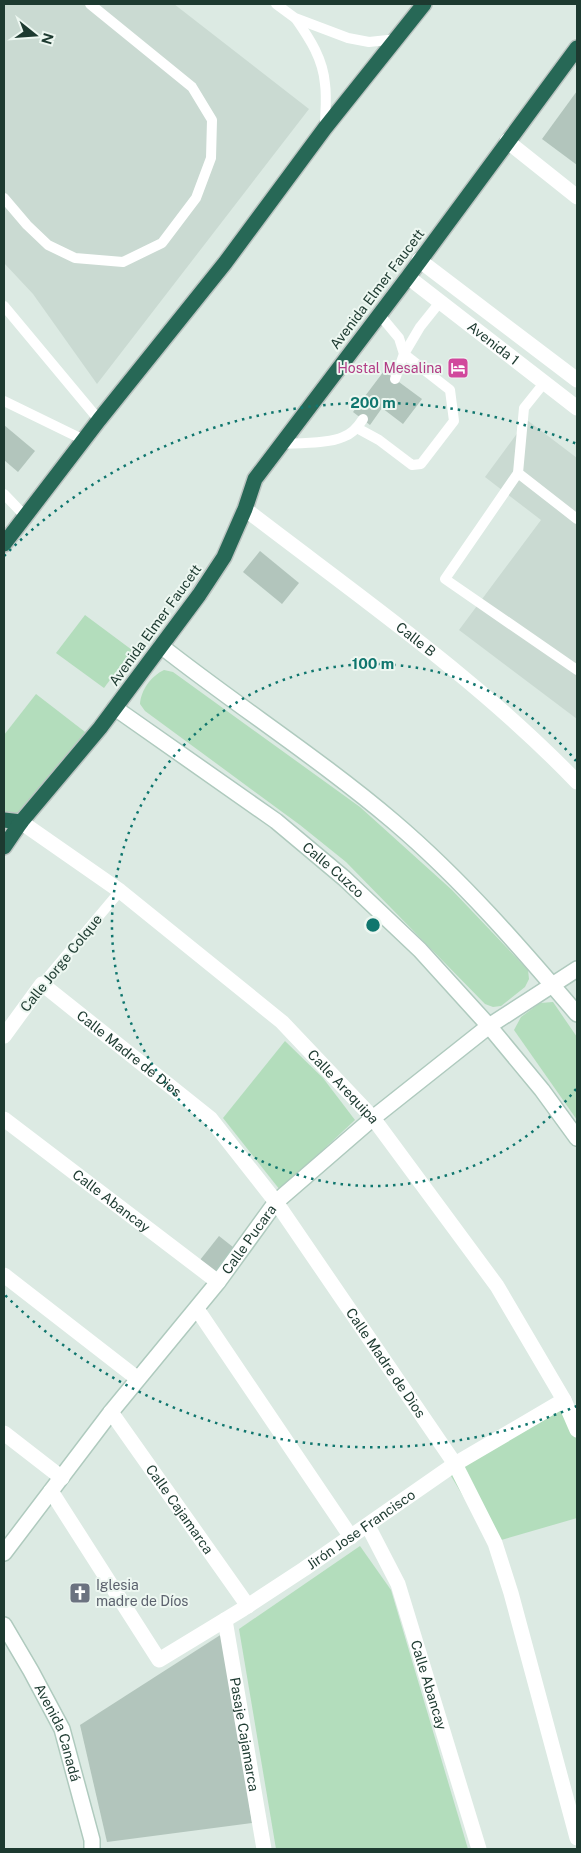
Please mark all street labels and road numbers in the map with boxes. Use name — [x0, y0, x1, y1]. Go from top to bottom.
street label: Avenida Elmer Faucett — [327, 226, 427, 352]
street label: Avenida 1 — [464, 318, 522, 368]
street label: Avenida Elmer Faucett — [106, 561, 204, 689]
street label: Calle B — [393, 619, 439, 660]
street label: Calle Cuzco — [299, 839, 368, 901]
street label: Calle Jorge Colque — [17, 911, 105, 1015]
street label: Calle Madre de Dios — [74, 1007, 185, 1100]
street label: Calle Arequipa — [304, 1046, 382, 1126]
street label: Calle Abancay — [70, 1166, 154, 1236]
street label: Calle Pucara — [218, 1202, 279, 1277]
street label: Calle Madre de Dios — [343, 1305, 429, 1421]
street label: Calle Cajamarca — [143, 1461, 217, 1557]
street label: Jirón Jose Francisco — [304, 1486, 418, 1573]
street label: Calle Abancay — [408, 1638, 450, 1732]
street label: Pasaje Cajamarca — [227, 1676, 262, 1793]
street label: Avenida Canadá — [31, 1681, 84, 1783]

